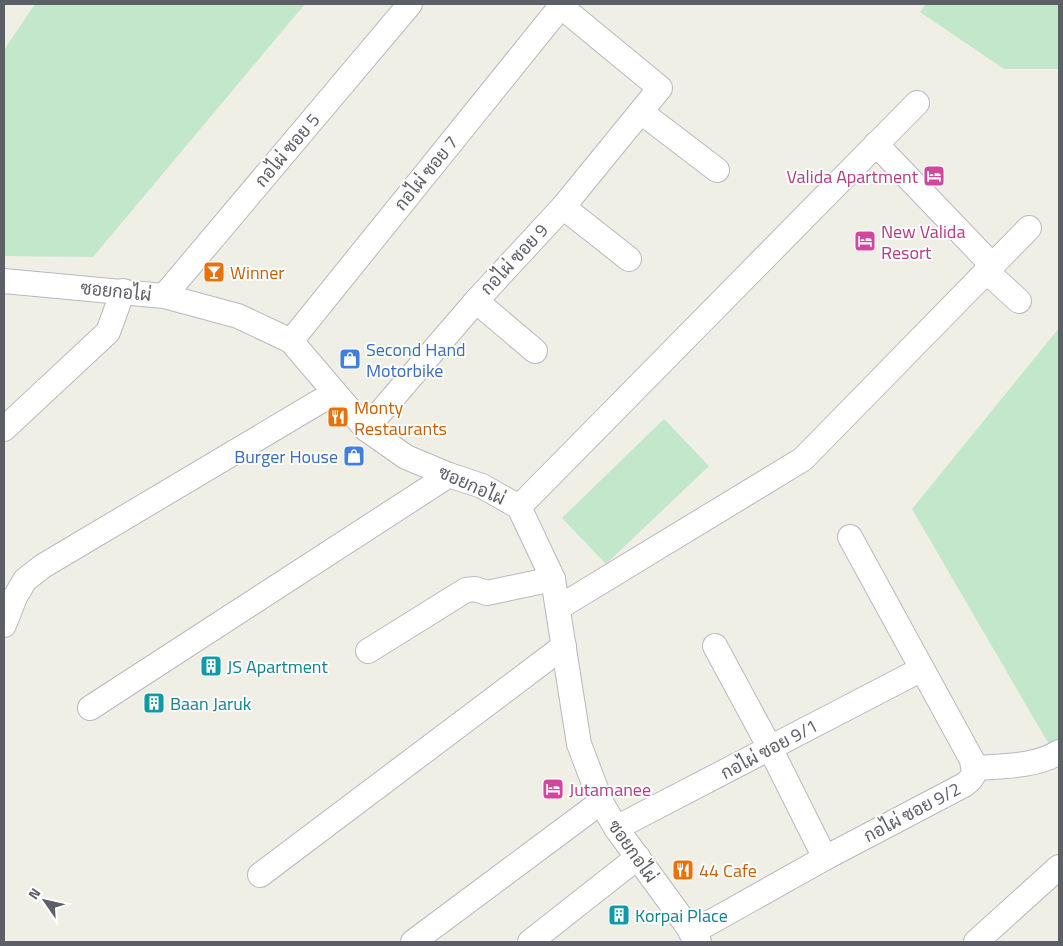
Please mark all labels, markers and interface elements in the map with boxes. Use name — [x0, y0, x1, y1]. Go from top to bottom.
street label: กอไผ่ ซอย 5 — [248, 107, 326, 193]
street label: กอไผ่ ซอย 7 — [387, 130, 465, 216]
place label: Valida Apartment — [787, 163, 919, 190]
hotel icon: Valida Apartment — [922, 164, 946, 188]
street label: กอไผ่ ซอย 9 — [474, 217, 554, 301]
place label: New Valida Resort — [881, 218, 965, 266]
hotel icon: New Valida Resort — [853, 229, 877, 253]
place label: Winner — [230, 259, 285, 286]
bar icon: Winner — [202, 260, 226, 284]
street label: ซอยกอไผ่ — [79, 274, 153, 308]
place label: Second Hand Motorbike — [366, 336, 466, 384]
shop icon: Second Hand Motorbike — [338, 347, 362, 371]
place label: Monty Restaurants — [354, 394, 447, 442]
restaurant icon: Monty Restaurants — [326, 405, 350, 429]
place label: Burger House — [234, 443, 338, 470]
shop icon: Burger House — [342, 444, 366, 468]
street label: ซอยกอไผ่ — [434, 458, 510, 512]
place label: JS Apartment — [227, 653, 328, 680]
building icon: JS Apartment — [199, 654, 223, 678]
place label: Baan Jaruk — [170, 690, 252, 717]
building icon: Baan Jaruk — [142, 691, 166, 715]
street label: กอไผ่ ซอย 9/1 — [716, 712, 822, 786]
street label: กอไผ่ ซอย 9/2 — [859, 775, 965, 849]
place label: Jutamanee — [569, 776, 651, 803]
hotel icon: Jutamanee — [541, 777, 565, 801]
street label: ซอยกอไผ่ — [602, 814, 664, 888]
place label: 44 Cafe — [699, 857, 757, 884]
restaurant icon: 44 Cafe — [671, 858, 695, 882]
north arrow — [20, 876, 70, 926]
text: N — [22, 884, 45, 903]
place label: Korpai Place — [635, 902, 728, 929]
building icon: Korpai Place — [607, 903, 631, 927]

